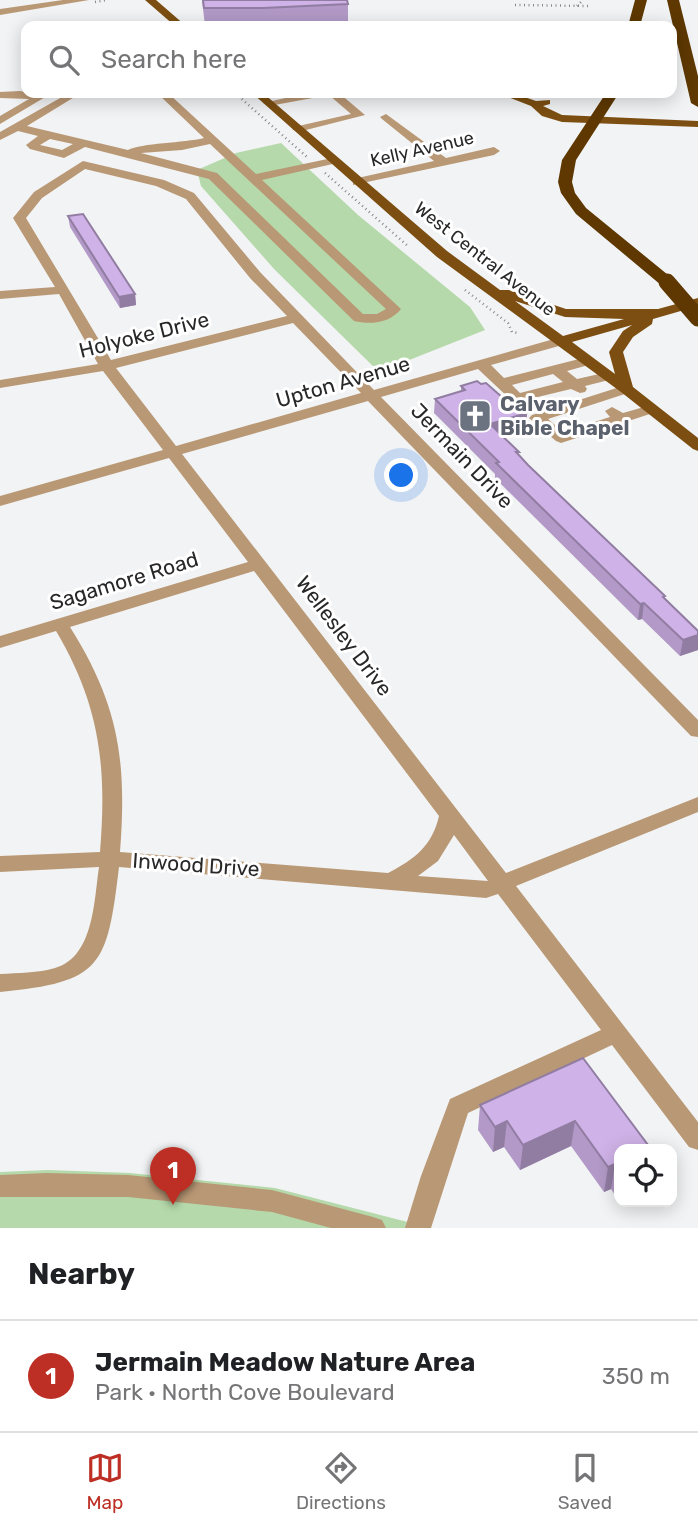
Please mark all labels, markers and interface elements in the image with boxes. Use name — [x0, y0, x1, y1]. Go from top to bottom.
search box — [21, 21, 677, 98]
icon: search — [45, 41, 83, 79]
text: Search here — [101, 44, 247, 75]
street label: Kelly Avenue — [368, 126, 476, 172]
street label: West Central Avenue — [410, 197, 560, 321]
street label: Holyoke Drive — [76, 306, 212, 363]
street label: Upton Avenue — [273, 350, 413, 413]
place label: Calvary Bible Chapel — [500, 391, 630, 440]
church icon: Calvary Bible Chapel — [456, 397, 494, 435]
street label: Jermain Drive — [406, 398, 519, 514]
your location — [384, 458, 418, 492]
street label: Sagamore Road — [47, 546, 201, 615]
street label: Wellesley Drive — [291, 571, 398, 701]
street label: Inwood Drive — [132, 848, 260, 881]
map controls — [614, 1144, 677, 1207]
button: locate — [614, 1144, 677, 1207]
pin: 1 — [150, 1147, 196, 1205]
text: Nearby — [28, 1256, 135, 1292]
text: Jermain Meadow Nature Area — [95, 1347, 475, 1378]
text: 1 — [45, 1362, 57, 1390]
text: 350 m — [602, 1362, 670, 1390]
text: Park · North Cove Boulevard — [95, 1378, 395, 1406]
tab: Map — [86, 1449, 124, 1514]
tab: Directions — [296, 1449, 386, 1514]
tab: Saved — [558, 1449, 612, 1514]

